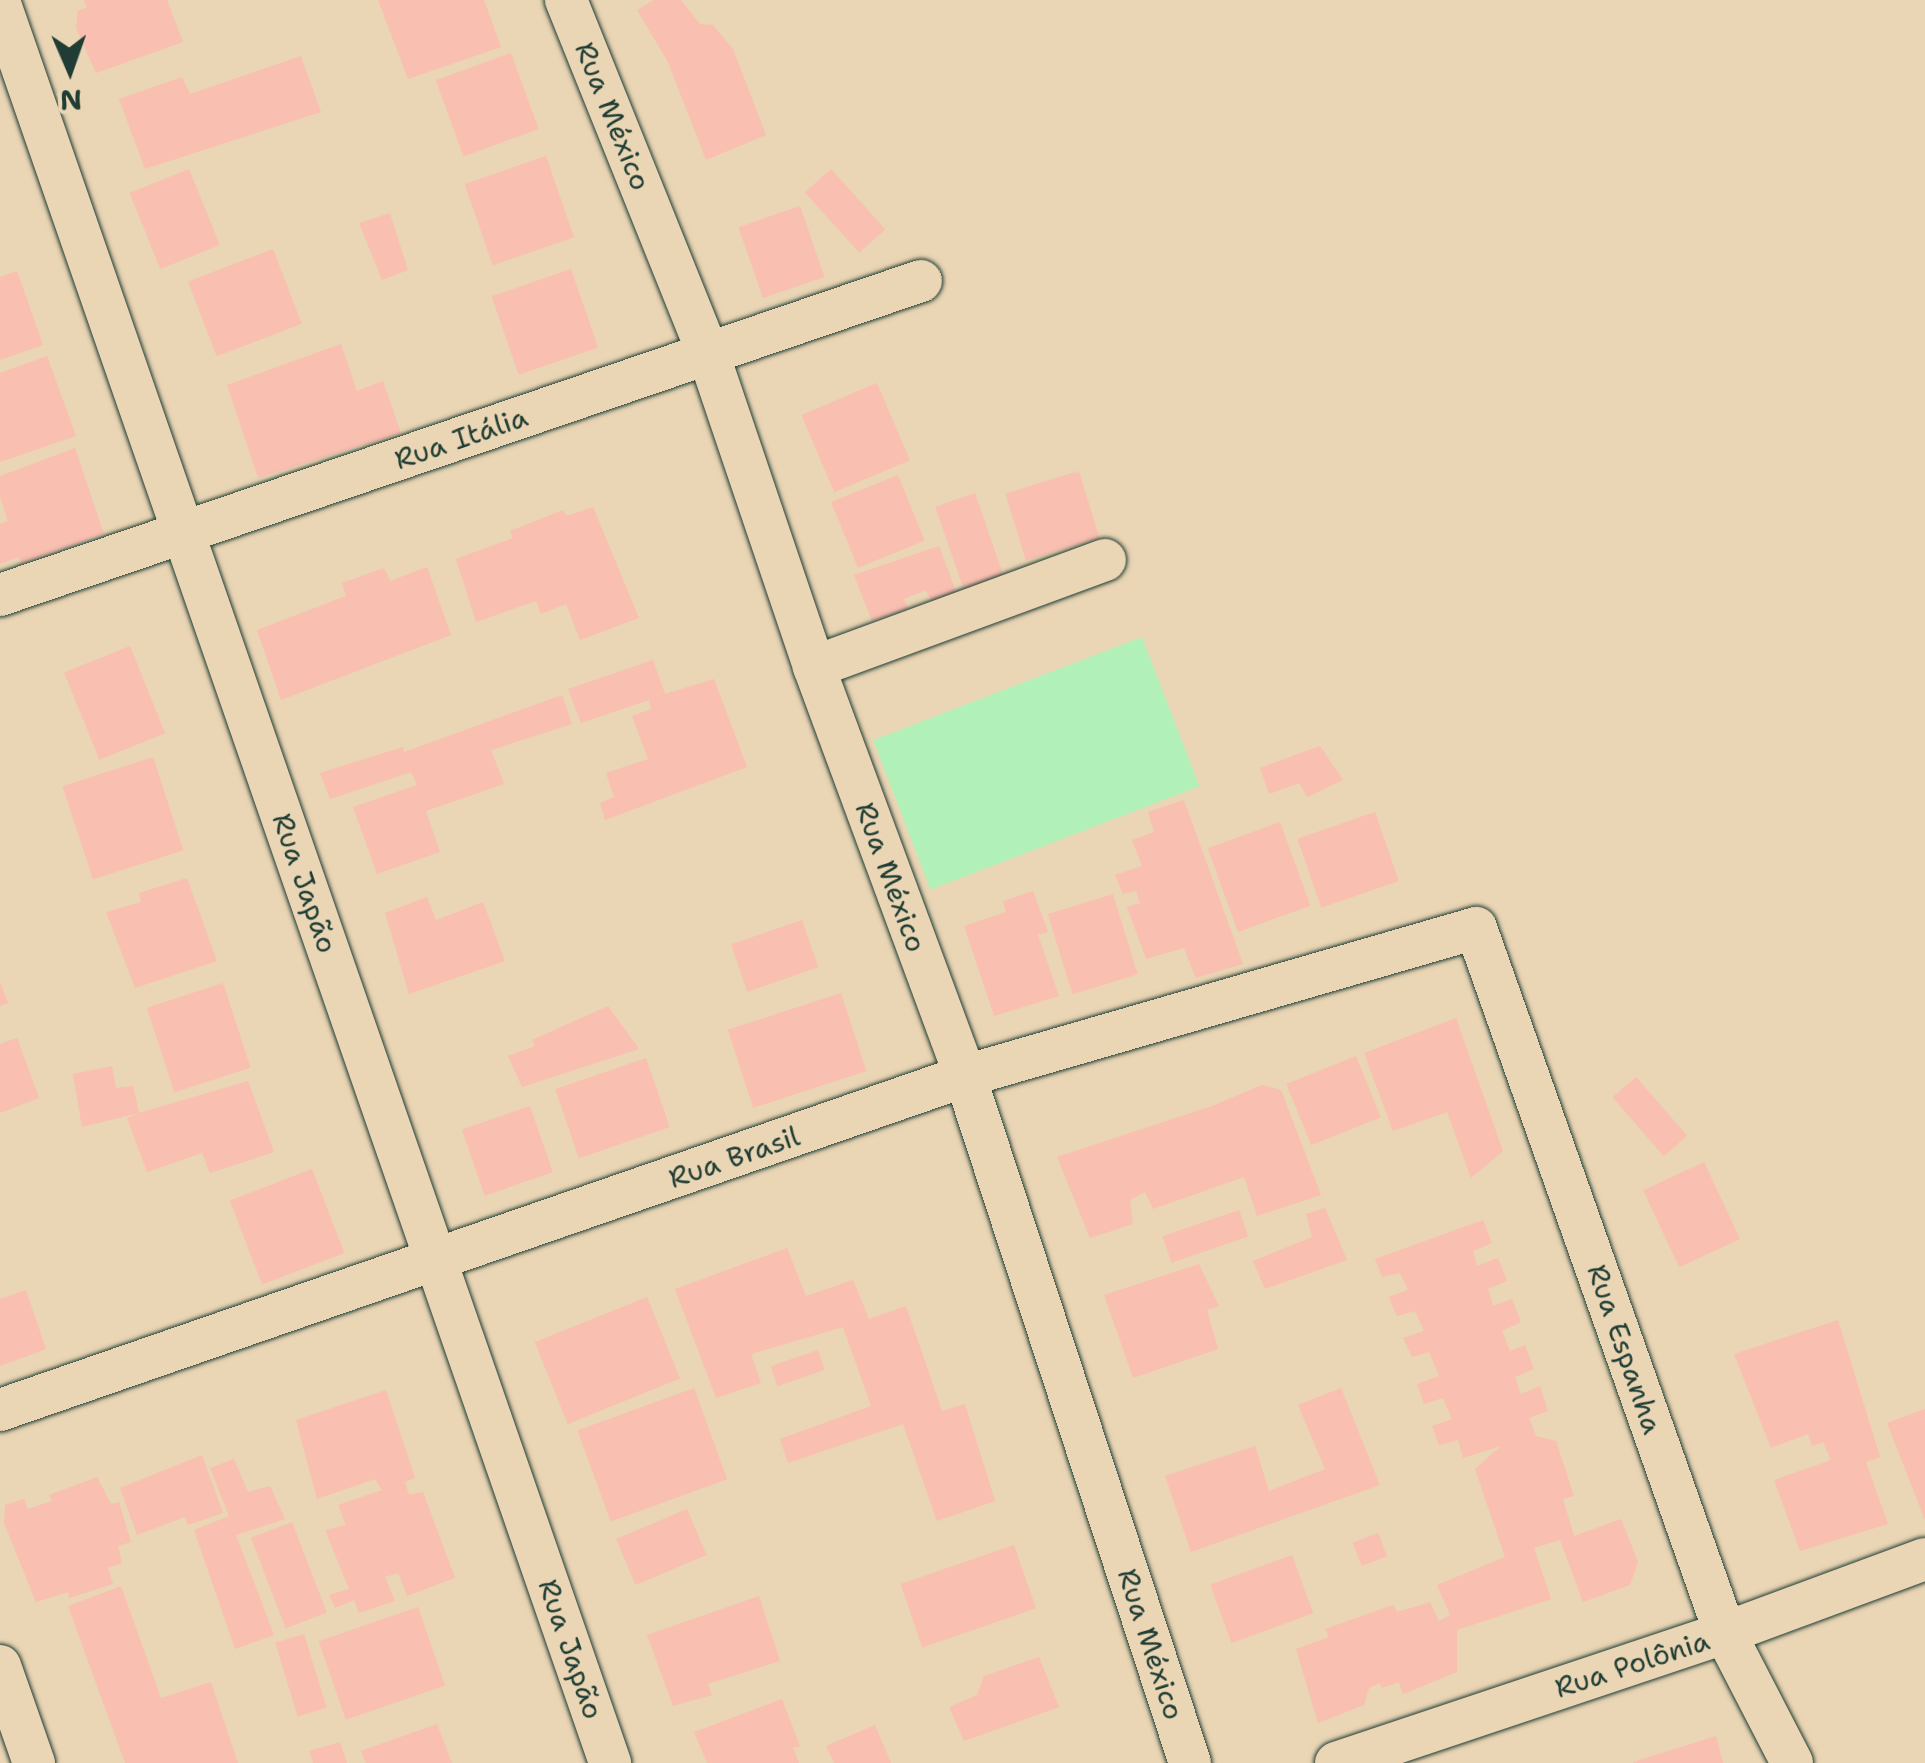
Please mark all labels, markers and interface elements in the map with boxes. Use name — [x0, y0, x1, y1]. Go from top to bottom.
north arrow — [20, 20, 120, 120]
street label: Rua México — [568, 37, 658, 195]
text: N — [59, 81, 83, 119]
street label: Rua Itália — [390, 400, 532, 476]
street label: Rua México — [848, 798, 934, 956]
street label: Rua Japão — [265, 809, 345, 957]
street label: Rua Brasil — [664, 1119, 804, 1195]
street label: Rua Espanha — [1580, 1260, 1670, 1438]
street label: Rua México — [1111, 1564, 1191, 1724]
street label: Rua Japão — [531, 1575, 611, 1723]
street label: Rua Polônia — [1551, 1623, 1713, 1705]

